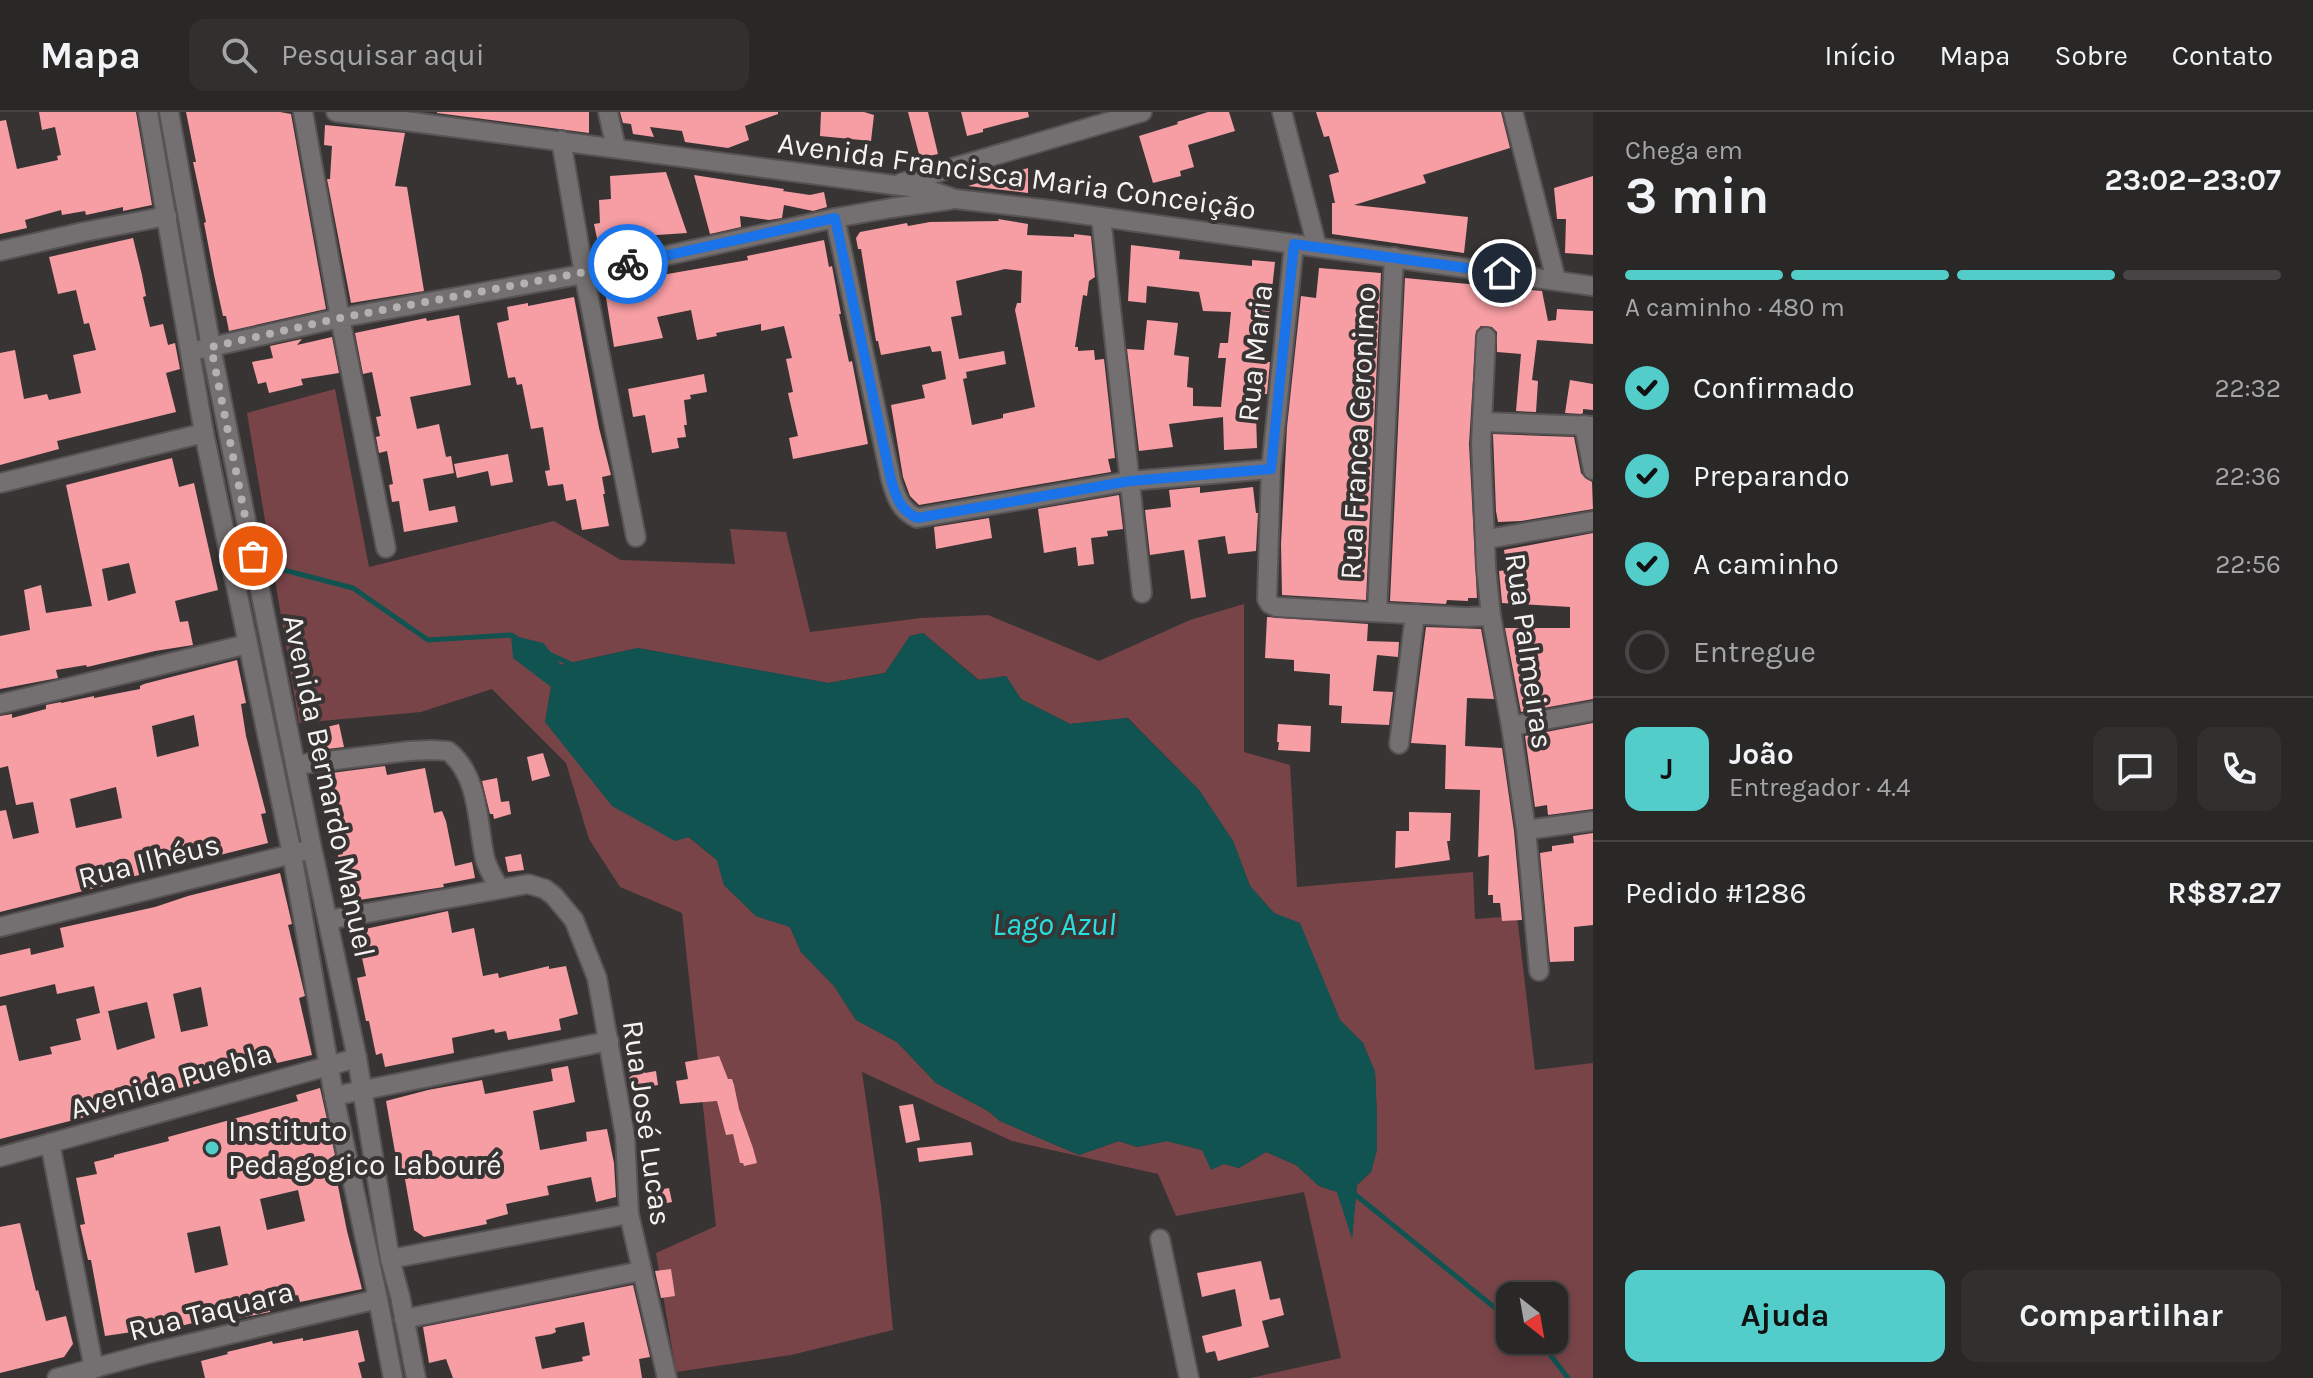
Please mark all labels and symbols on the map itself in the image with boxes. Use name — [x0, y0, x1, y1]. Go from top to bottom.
street label: Avenida Francisca Maria Conceição — [776, 125, 1258, 227]
courier — [588, 224, 668, 304]
pin — [1468, 239, 1536, 307]
street label: Rua Maria — [1230, 282, 1280, 424]
street label: Rua Franca Geronimo — [1332, 285, 1384, 581]
pin — [219, 522, 287, 590]
street label: Rua Palmeiras — [1497, 551, 1561, 751]
street label: Avenida Bernardo Manuel — [275, 611, 383, 961]
street label: Rua Ilhéus — [75, 826, 223, 896]
water label: Lago Azul — [992, 906, 1116, 943]
street label: Rua José Lucas — [615, 1018, 679, 1228]
street label: Avenida Puebla — [66, 1035, 276, 1127]
place label: Instituto Pedagogico Labouré — [228, 1113, 502, 1183]
marker: Instituto Pedagogico Labouré — [203, 1139, 221, 1157]
street label: Rua Taquara — [125, 1273, 297, 1349]
north arrow — [1496, 1282, 1568, 1354]

